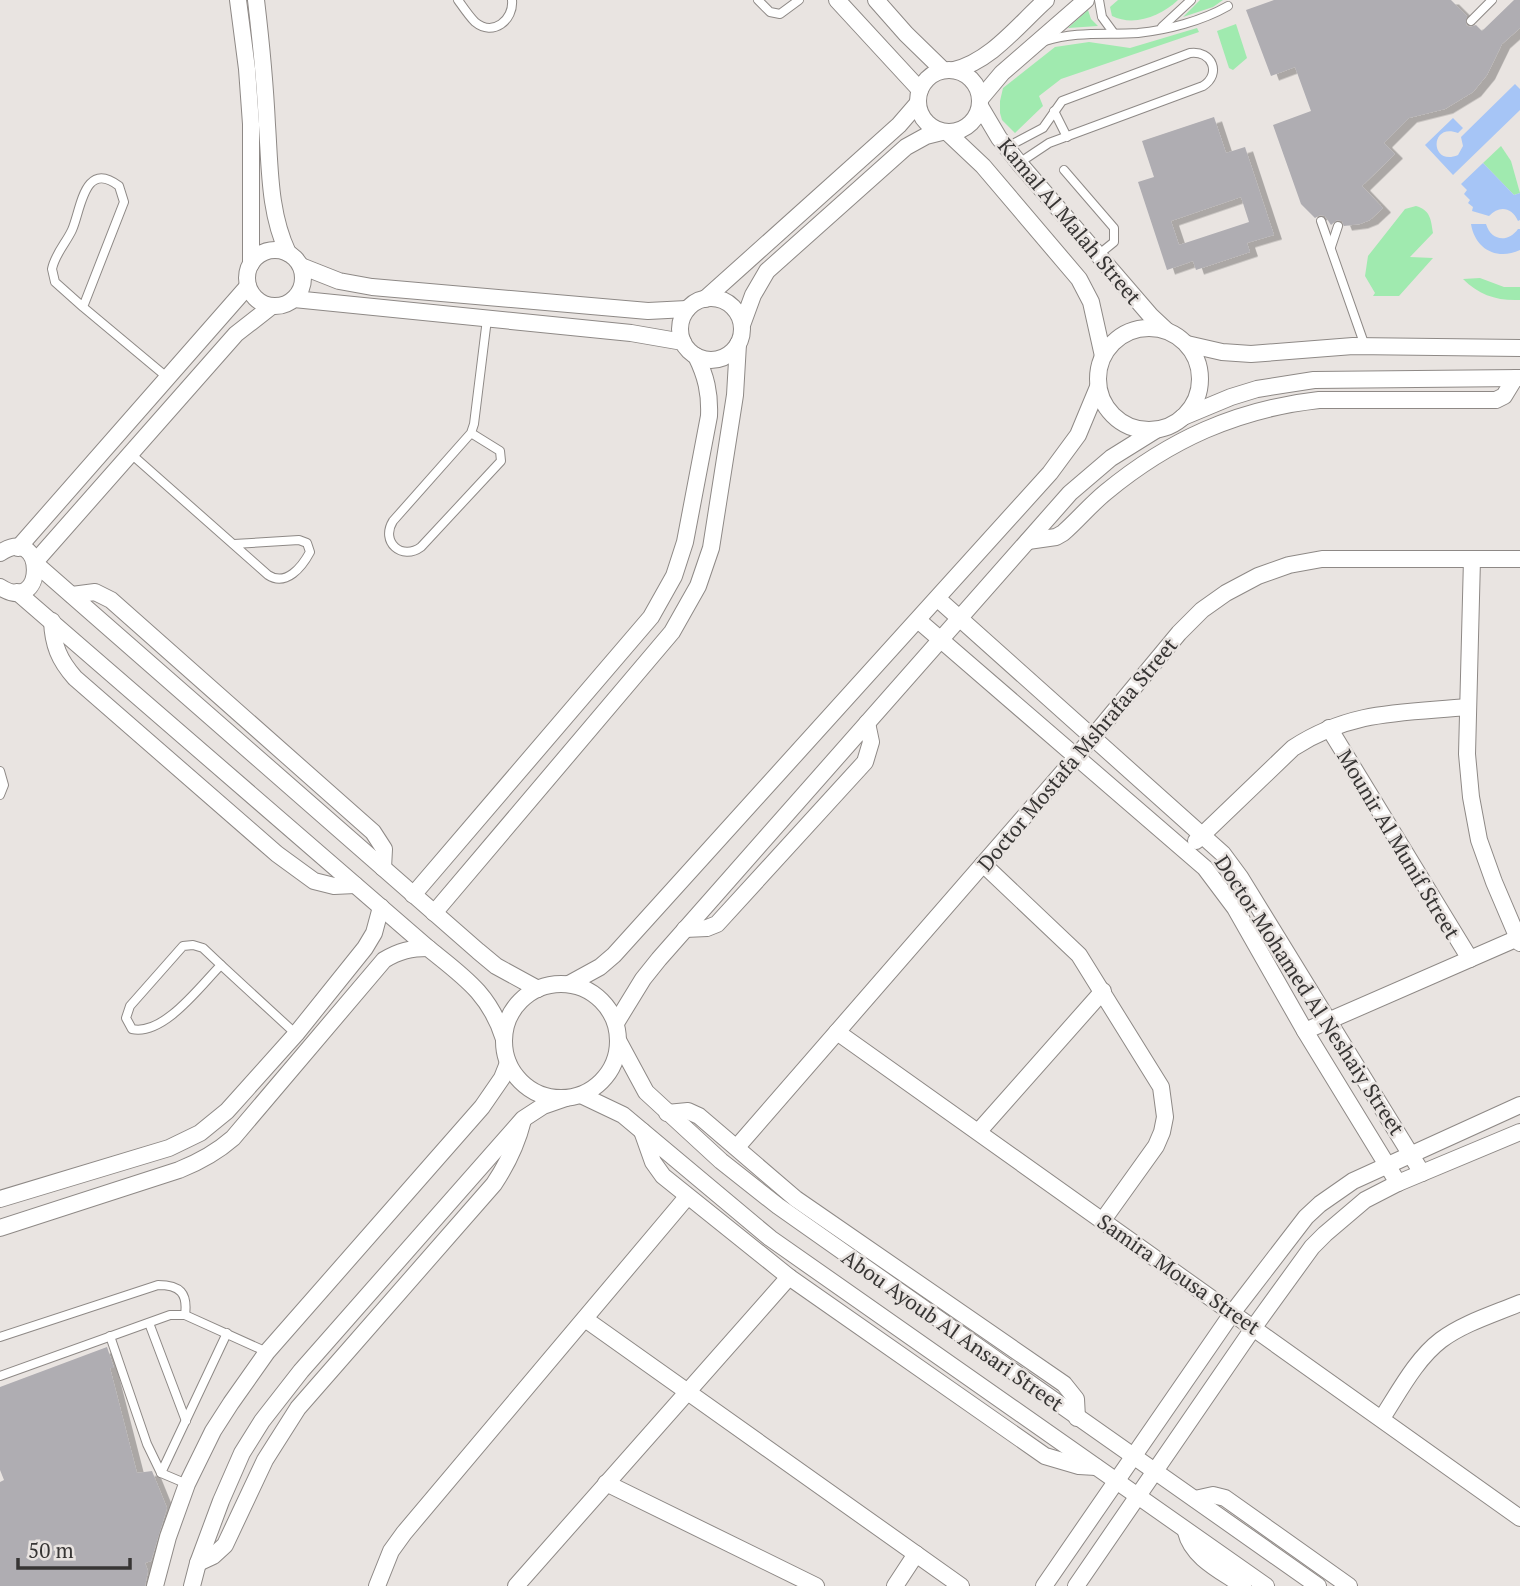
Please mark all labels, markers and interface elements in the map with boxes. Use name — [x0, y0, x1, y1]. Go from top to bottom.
street label: Kamal Al Malah Street — [992, 132, 1148, 310]
street label: Doctor Mostafa Mshrafaa Street — [971, 631, 1183, 877]
street label: Mounir Al Munif Street — [1331, 744, 1467, 944]
street label: Doctor Mohamed Al Neshaiy Street — [1209, 850, 1411, 1141]
street label: Samira Mousa Street — [1092, 1207, 1266, 1341]
street label: Abou Ayoub Al Ansari Street — [837, 1243, 1070, 1417]
scale bar — [18, 1526, 130, 1570]
text: 50 m — [28, 1536, 74, 1564]

